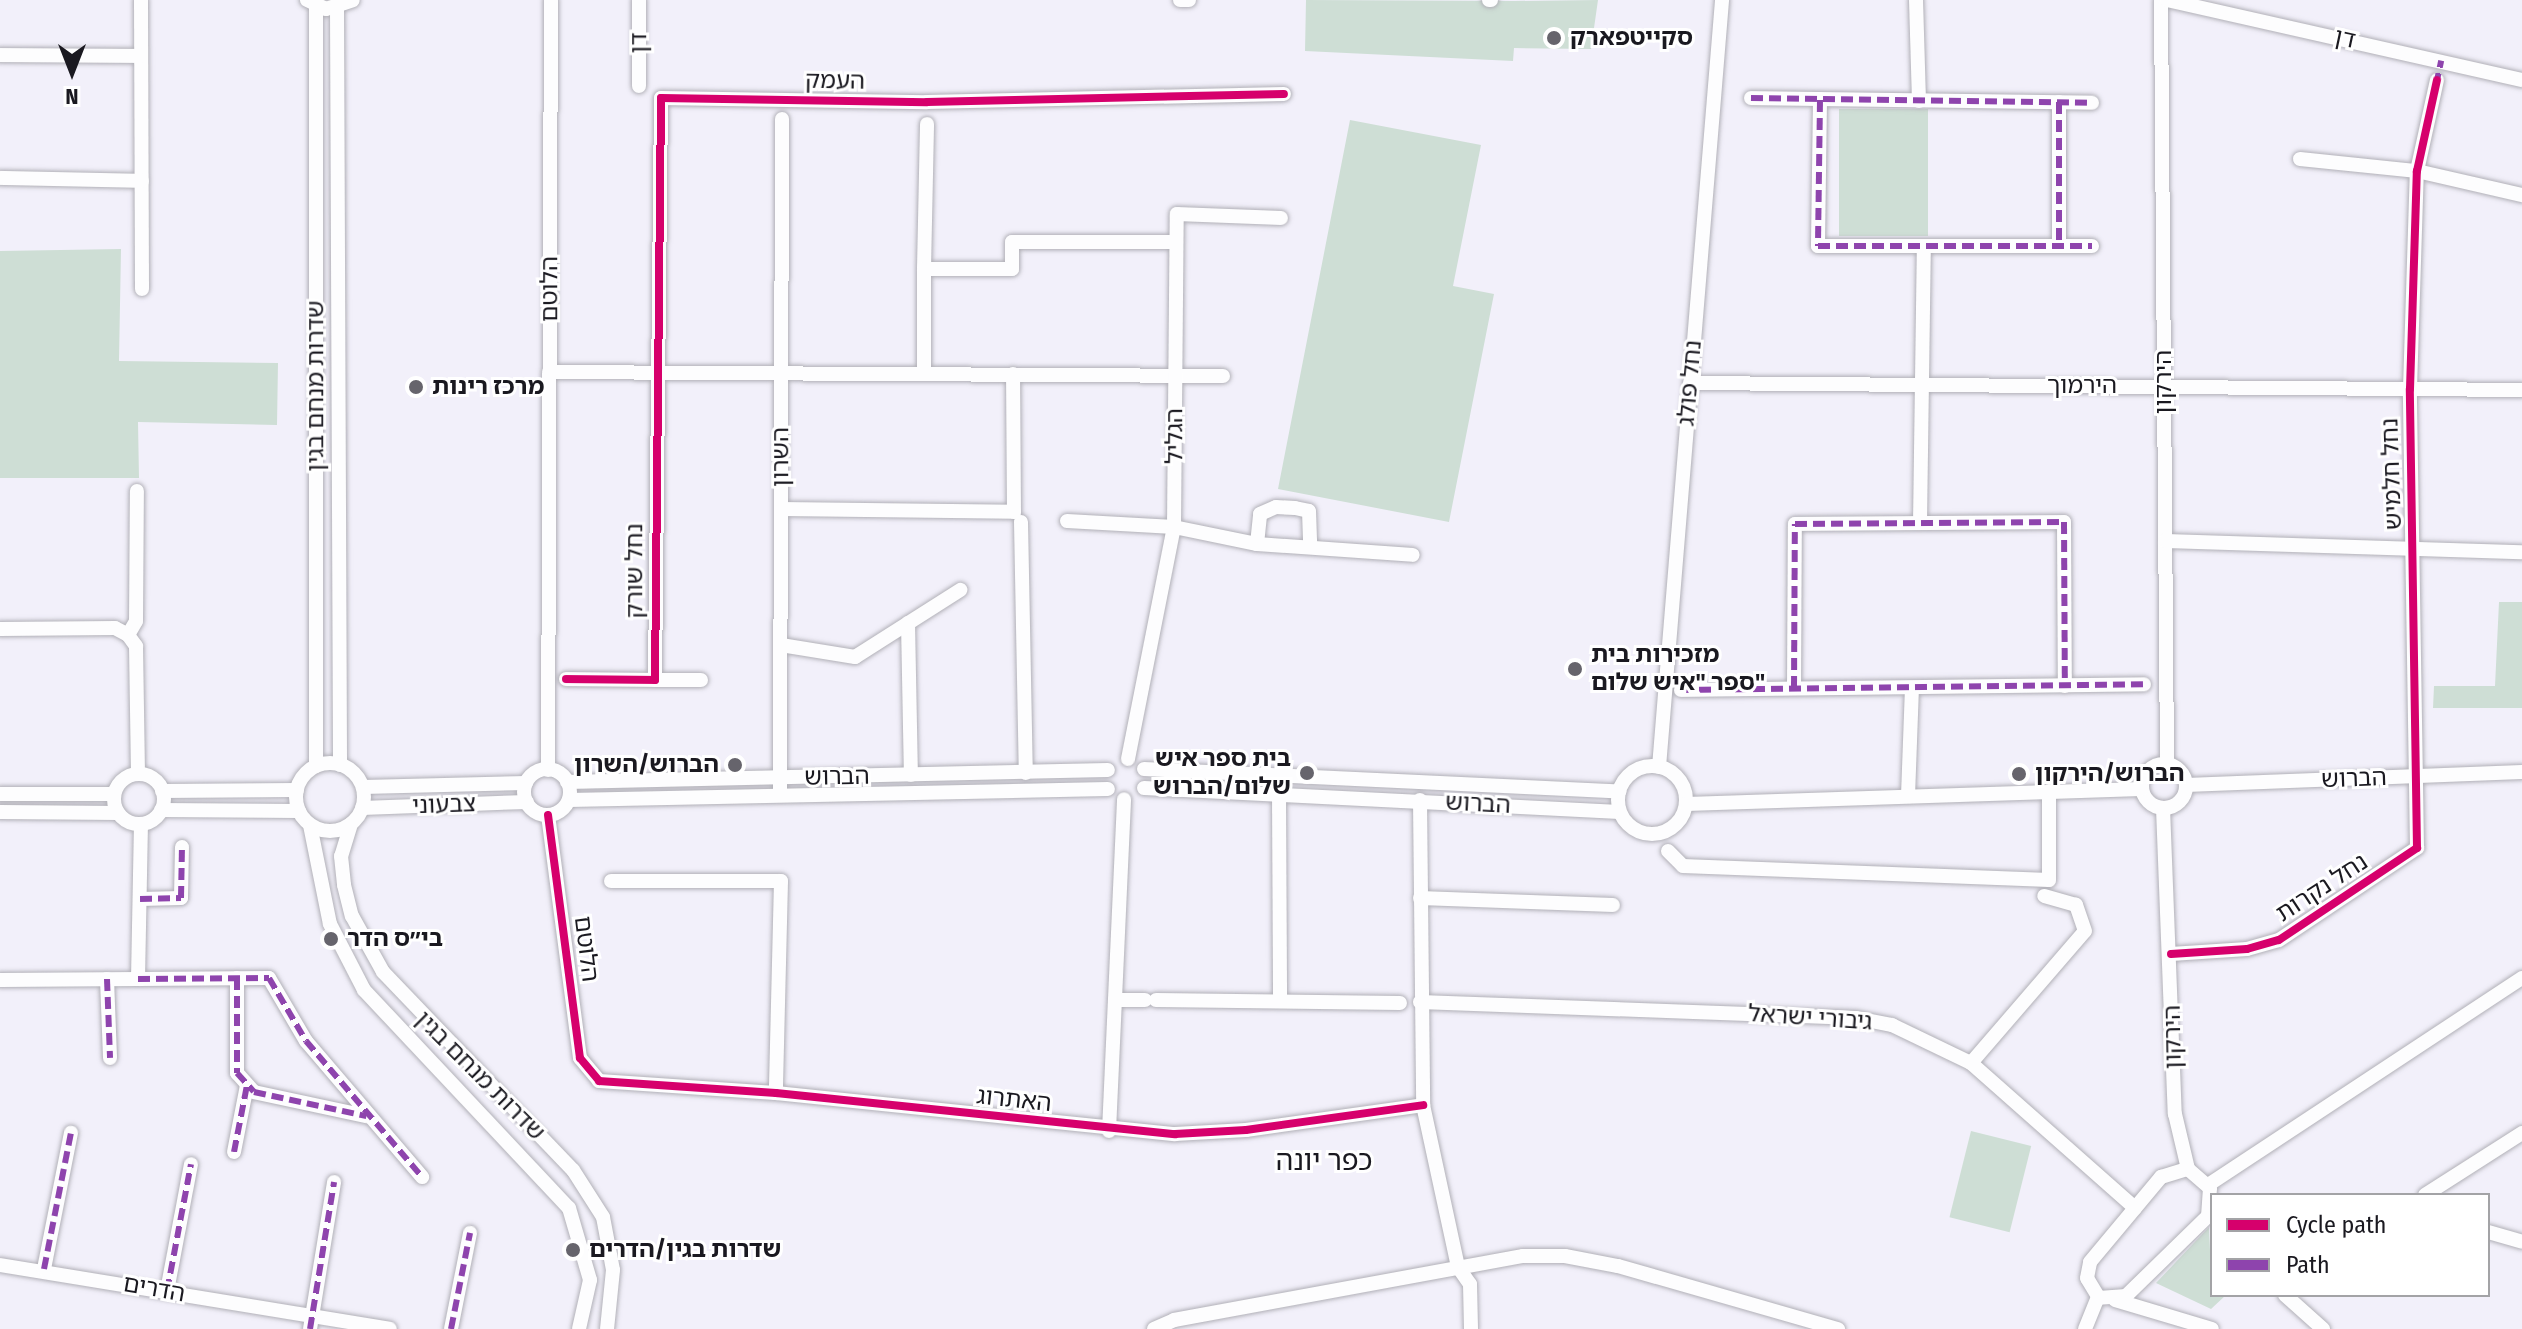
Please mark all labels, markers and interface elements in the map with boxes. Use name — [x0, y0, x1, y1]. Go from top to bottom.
street label: דן — [2332, 23, 2358, 55]
place label: סקייטפארק — [1570, 24, 1693, 52]
marker: סקייטפארק — [1545, 29, 1563, 47]
north arrow — [32, 32, 112, 112]
street label: דן — [625, 33, 653, 53]
street label: העמק — [805, 66, 865, 96]
text: N — [65, 83, 79, 110]
street label: הלוטם — [536, 256, 564, 322]
street label: שדרות מנחם בגין — [302, 300, 330, 472]
street label: נחל פולג — [1672, 339, 1708, 427]
street label: הירקון — [2150, 350, 2178, 414]
street label: הירמוך — [2047, 372, 2117, 400]
place label: מרכז רינות — [432, 373, 544, 401]
marker: מרכז רינות — [407, 378, 425, 396]
street label: הגליל — [1161, 408, 1189, 464]
street label: נחל חלמיש — [2376, 418, 2408, 530]
street label: השרון — [767, 427, 795, 487]
street label: נחל שורק — [621, 523, 649, 619]
place label: מזכירות בית ספר "איש שלום" — [1591, 641, 1765, 697]
marker: מזכירות בית ספר "איש שלום" — [1566, 660, 1584, 678]
place label: בית ספר איש שלום/הברוש — [1153, 745, 1291, 801]
place label: הברוש/השרון — [574, 751, 719, 779]
marker: הברוש/השרון — [726, 756, 744, 774]
place label: הברוש/הירקון — [2035, 760, 2185, 788]
street label: הברוש — [804, 762, 870, 792]
street label: הברוש — [2321, 763, 2387, 795]
marker: בית ספר איש שלום/הברוש — [1298, 764, 1316, 782]
marker: הברוש/הירקון — [2010, 765, 2028, 783]
street label: הברוש — [1445, 788, 1511, 820]
street label: צבעוני — [412, 789, 476, 821]
street label: נחל נקרות — [2271, 848, 2373, 928]
street label: הלוטם — [568, 914, 604, 984]
place label: בי״ס הדר — [347, 925, 443, 953]
marker: בי״ס הדר — [322, 930, 340, 948]
street label: גיבורי ישראל — [1747, 999, 1873, 1037]
street label: שדרות מנחם בגין — [409, 1005, 551, 1147]
street label: הירקון — [2158, 1005, 2188, 1069]
street label: האתרוג — [975, 1082, 1053, 1118]
district label: כפר יונה — [1276, 1144, 1372, 1178]
legend — [2210, 1193, 2490, 1297]
text: Cycle path — [2286, 1211, 2386, 1239]
place label: שדרות בגין/הדרים — [589, 1236, 781, 1264]
marker: שדרות בגין/הדרים — [564, 1241, 582, 1259]
text: Path — [2286, 1251, 2330, 1279]
street label: הדרים — [121, 1269, 187, 1309]

